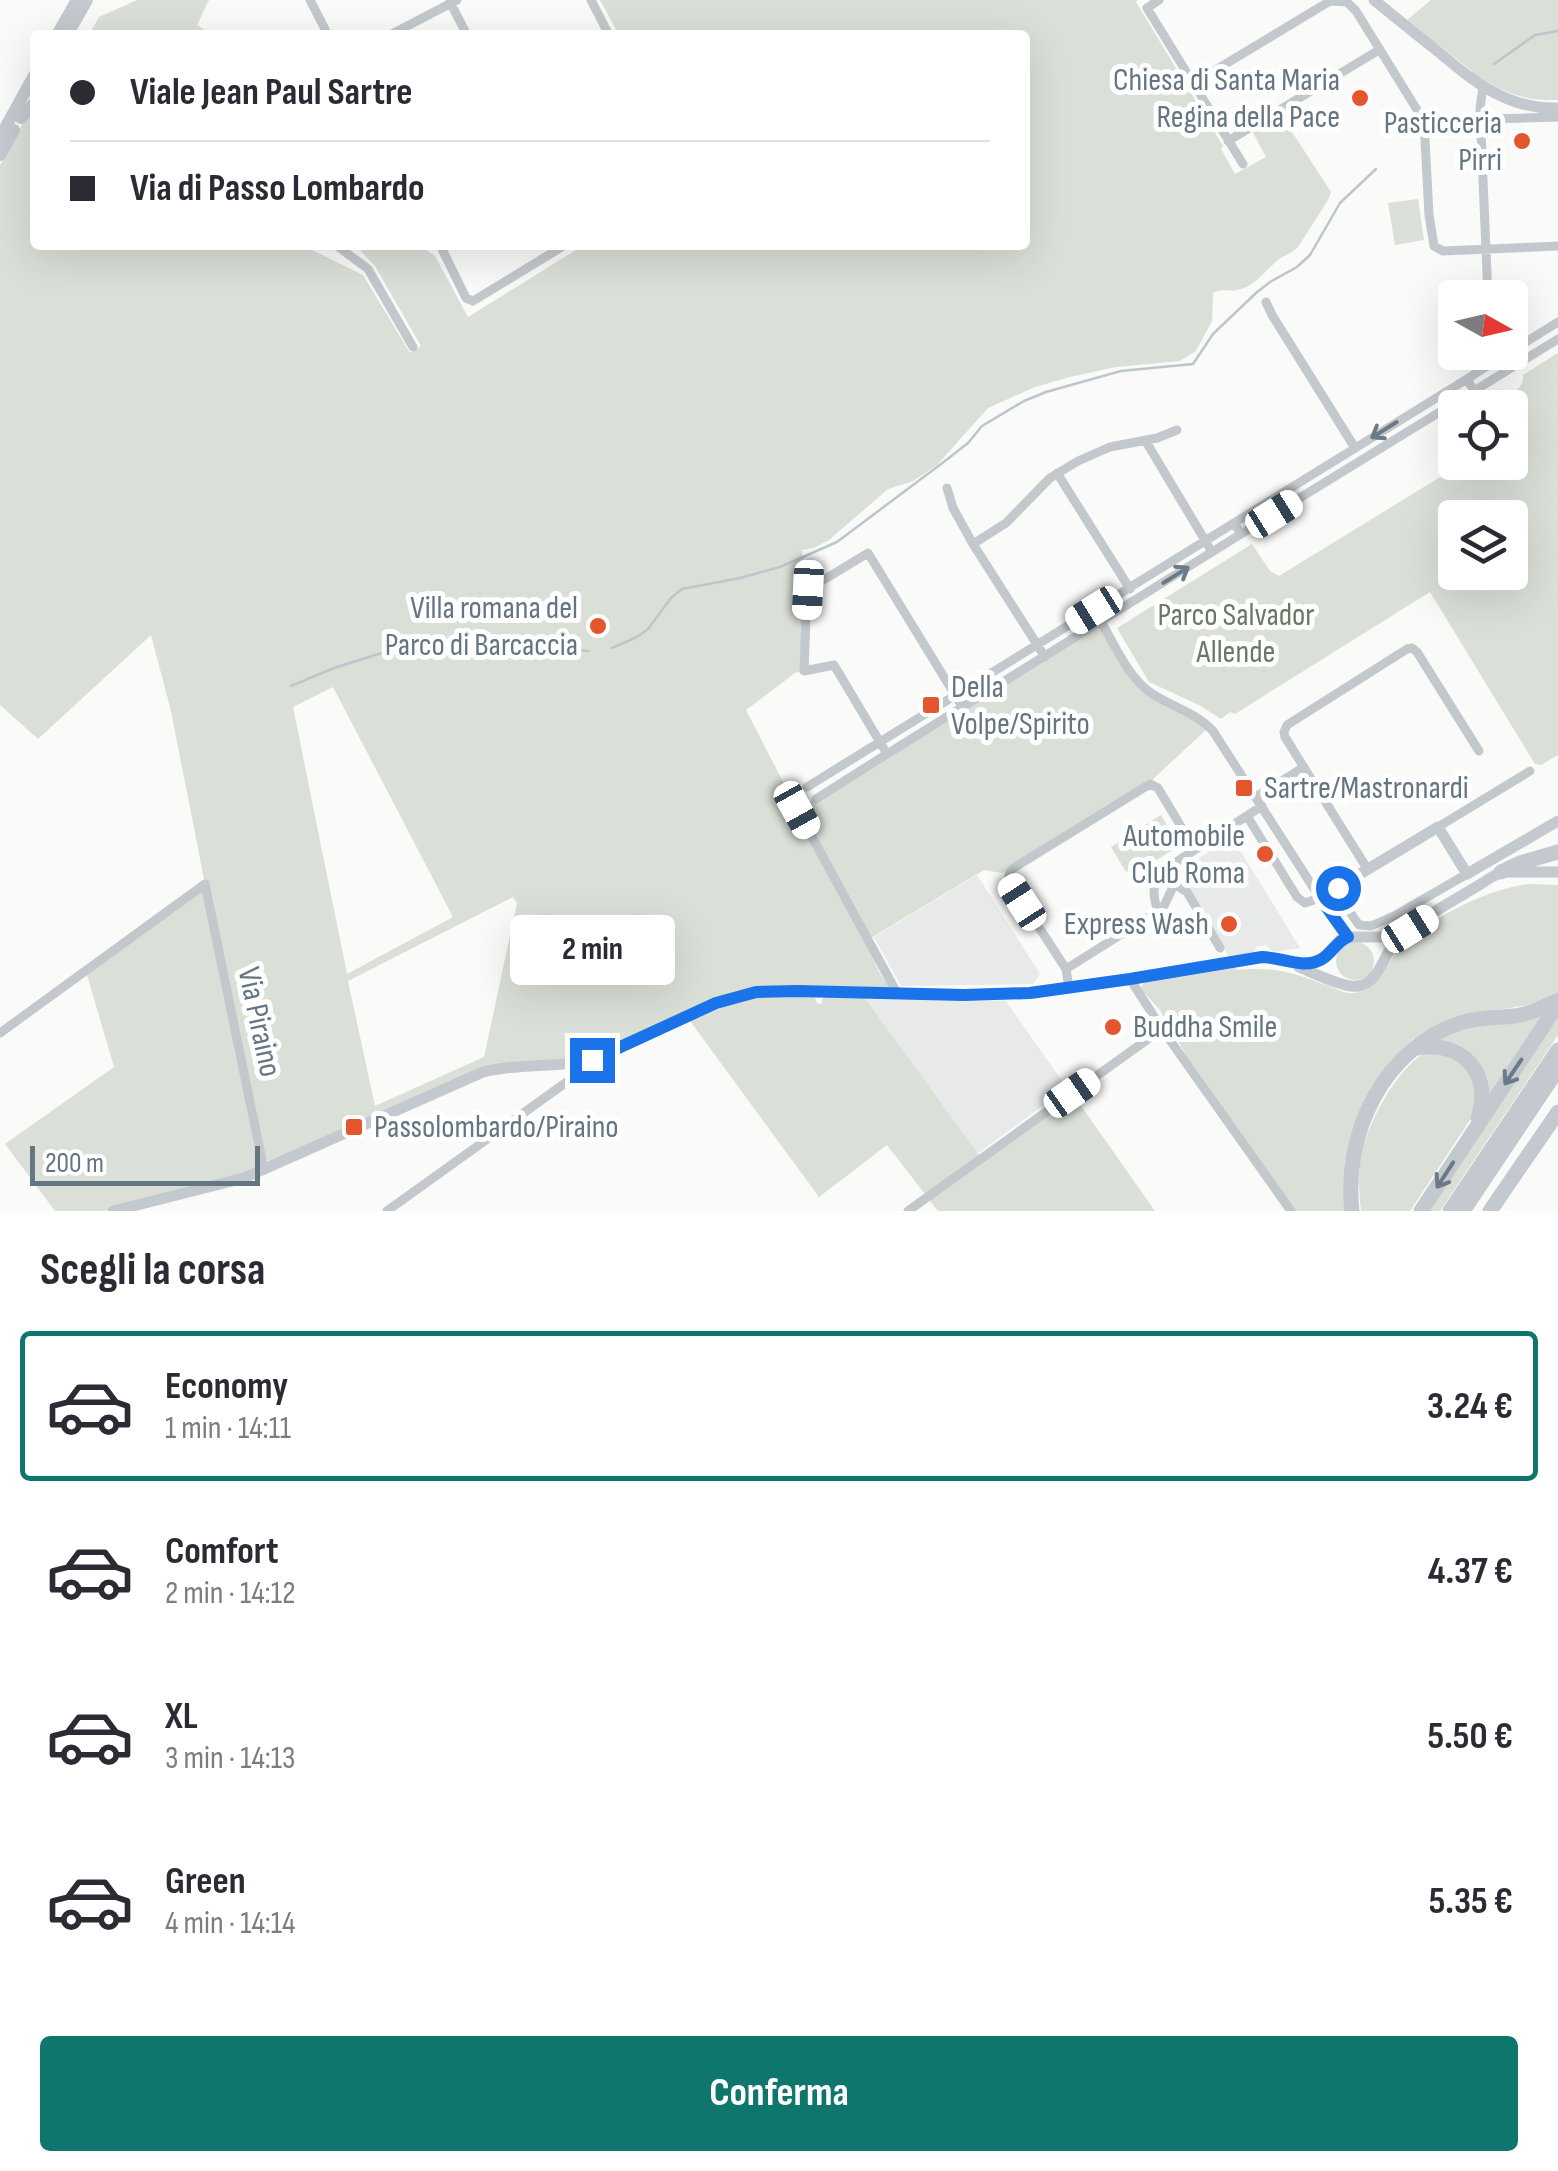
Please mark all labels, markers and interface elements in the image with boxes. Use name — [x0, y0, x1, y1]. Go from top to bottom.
place label: Chiesa di Santa Maria Regina della Pace — [1113, 61, 1340, 137]
text: Viale Jean Paul Sartre — [130, 70, 413, 115]
marker: Chiesa di Santa Maria Regina della Pace — [1349, 87, 1371, 109]
place label: Pasticceria Pirri — [1384, 104, 1502, 180]
marker: Pasticceria Pirri — [1511, 130, 1533, 152]
text: Via di Passo Lombardo — [130, 166, 425, 211]
north arrow — [1438, 280, 1528, 370]
map controls — [1438, 280, 1528, 590]
button: locate — [1438, 390, 1528, 480]
one-way arrow — [1370, 420, 1399, 440]
car — [1241, 485, 1307, 543]
button: layers — [1438, 500, 1528, 590]
car — [791, 559, 825, 621]
one-way arrow — [1162, 564, 1190, 585]
car — [1061, 581, 1127, 639]
place label: Villa romana del Parco di Barcaccia — [385, 589, 578, 665]
park label: Parco Salvador Allende — [1157, 596, 1315, 672]
marker: Villa romana del Parco di Barcaccia — [587, 615, 609, 637]
place label: Della Volpe/Spirito — [951, 668, 1090, 744]
marker: Della Volpe/Spirito — [920, 694, 942, 716]
place label: Sartre/Mastronardi — [1264, 769, 1469, 808]
car — [769, 776, 825, 844]
marker: Sartre/Mastronardi — [1233, 777, 1255, 799]
place label: Automobile Club Roma — [1122, 817, 1245, 893]
marker: Automobile Club Roma — [1254, 843, 1276, 865]
route start — [1316, 866, 1361, 911]
car — [993, 869, 1051, 935]
car — [1377, 900, 1443, 958]
place label: Express Wash — [1064, 905, 1209, 944]
marker: Express Wash — [1218, 913, 1240, 935]
callout: 2 min — [510, 915, 674, 985]
text: 2 min — [562, 930, 623, 969]
street label: Via Piraino — [228, 964, 290, 1080]
place label: Buddha Smile — [1133, 1008, 1277, 1047]
marker: Buddha Smile — [1102, 1016, 1124, 1038]
route end — [570, 1038, 615, 1083]
one-way arrow — [1503, 1057, 1524, 1085]
car — [1039, 1064, 1105, 1122]
place label: Passolombardo/Piraino — [374, 1108, 619, 1147]
marker: Passolombardo/Piraino — [343, 1116, 365, 1138]
scale bar — [30, 1141, 260, 1186]
text: 200 m — [45, 1147, 104, 1180]
one-way arrow — [1434, 1161, 1455, 1189]
text: Scegli la corsa — [40, 1243, 266, 1298]
icon: car — [45, 1361, 135, 1451]
text: Economy — [165, 1364, 288, 1409]
text: 3.24 € — [1427, 1384, 1513, 1429]
text: 1 min · 14:11 — [165, 1409, 291, 1448]
icon: car — [45, 1526, 135, 1616]
text: Comfort — [165, 1529, 279, 1574]
text: 4.37 € — [1428, 1549, 1513, 1594]
text: 2 min · 14:12 — [165, 1574, 295, 1613]
icon: car — [45, 1691, 135, 1781]
text: XL — [165, 1694, 198, 1739]
text: 5.50 € — [1428, 1714, 1513, 1759]
text: 3 min · 14:13 — [165, 1739, 295, 1778]
icon: car — [45, 1856, 135, 1946]
text: Green — [165, 1859, 246, 1904]
text: 5.35 € — [1429, 1879, 1513, 1924]
text: 4 min · 14:14 — [165, 1904, 295, 1943]
button: Conferma — [40, 2036, 1518, 2151]

